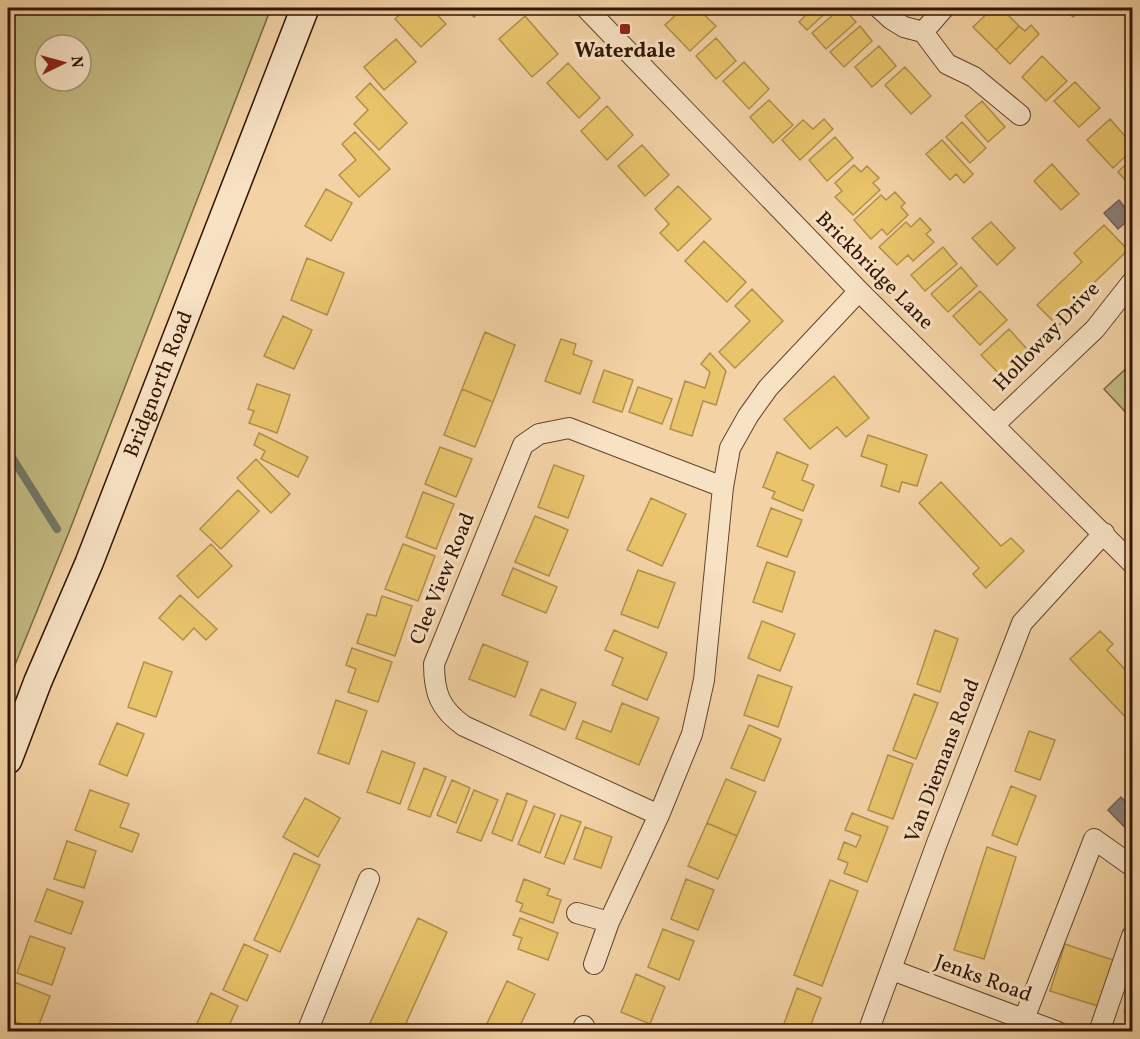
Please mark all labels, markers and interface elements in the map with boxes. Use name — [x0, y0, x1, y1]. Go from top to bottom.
marker: Waterdale — [618, 22, 632, 36]
north arrow — [33, 33, 93, 93]
place label: Waterdale — [574, 37, 676, 66]
text: N — [64, 55, 87, 69]
street label: Brickbridge Lane — [808, 205, 940, 337]
street label: Holloway Drive — [987, 276, 1107, 398]
street label: Bridgnorth Road — [117, 307, 200, 462]
street label: Clee View Road — [403, 509, 483, 649]
street label: Van Diemans Road — [898, 675, 988, 847]
street label: Jenks Road — [930, 948, 1036, 1010]

